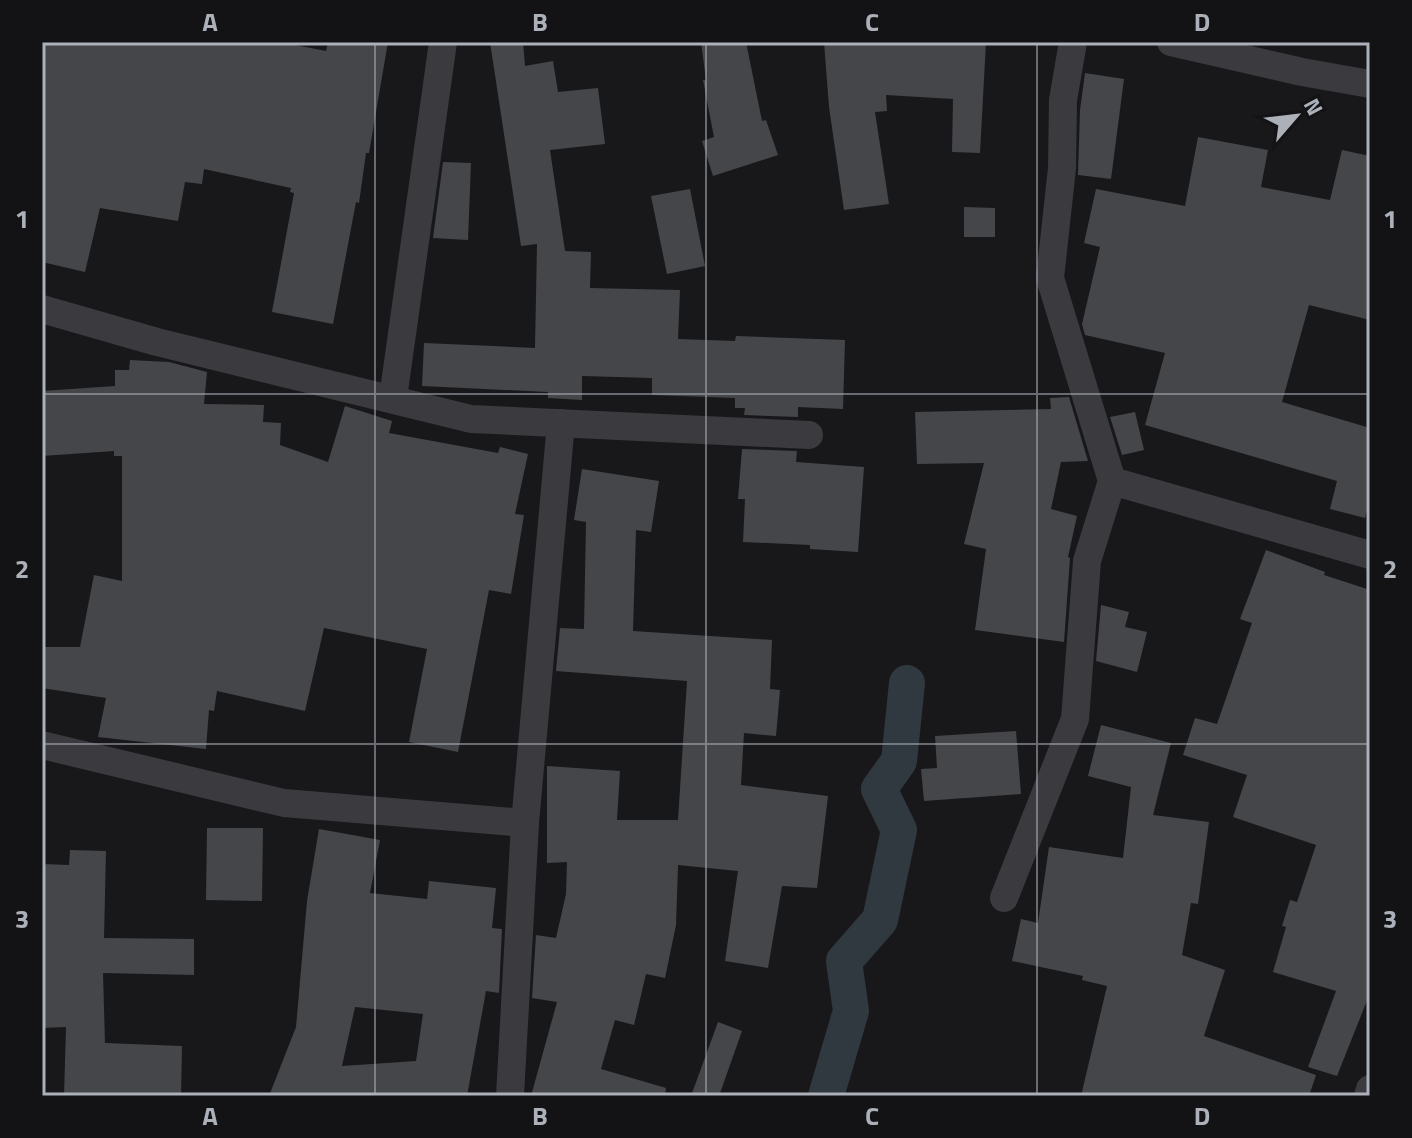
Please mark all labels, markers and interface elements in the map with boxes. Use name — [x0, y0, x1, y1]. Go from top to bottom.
text: A — [202, 2, 218, 41]
text: B — [532, 2, 548, 41]
text: C — [865, 2, 879, 41]
text: D — [1194, 2, 1210, 41]
north arrow — [1256, 76, 1336, 156]
text: N — [1295, 92, 1332, 121]
text: 1 — [15, 199, 29, 238]
text: 1 — [1383, 199, 1397, 238]
text: 2 — [15, 549, 29, 588]
text: 2 — [1383, 549, 1397, 588]
text: 3 — [15, 899, 29, 938]
text: 3 — [1383, 899, 1397, 938]
text: A — [202, 1096, 218, 1135]
text: B — [532, 1096, 548, 1135]
text: C — [865, 1096, 879, 1135]
text: D — [1194, 1096, 1210, 1135]

